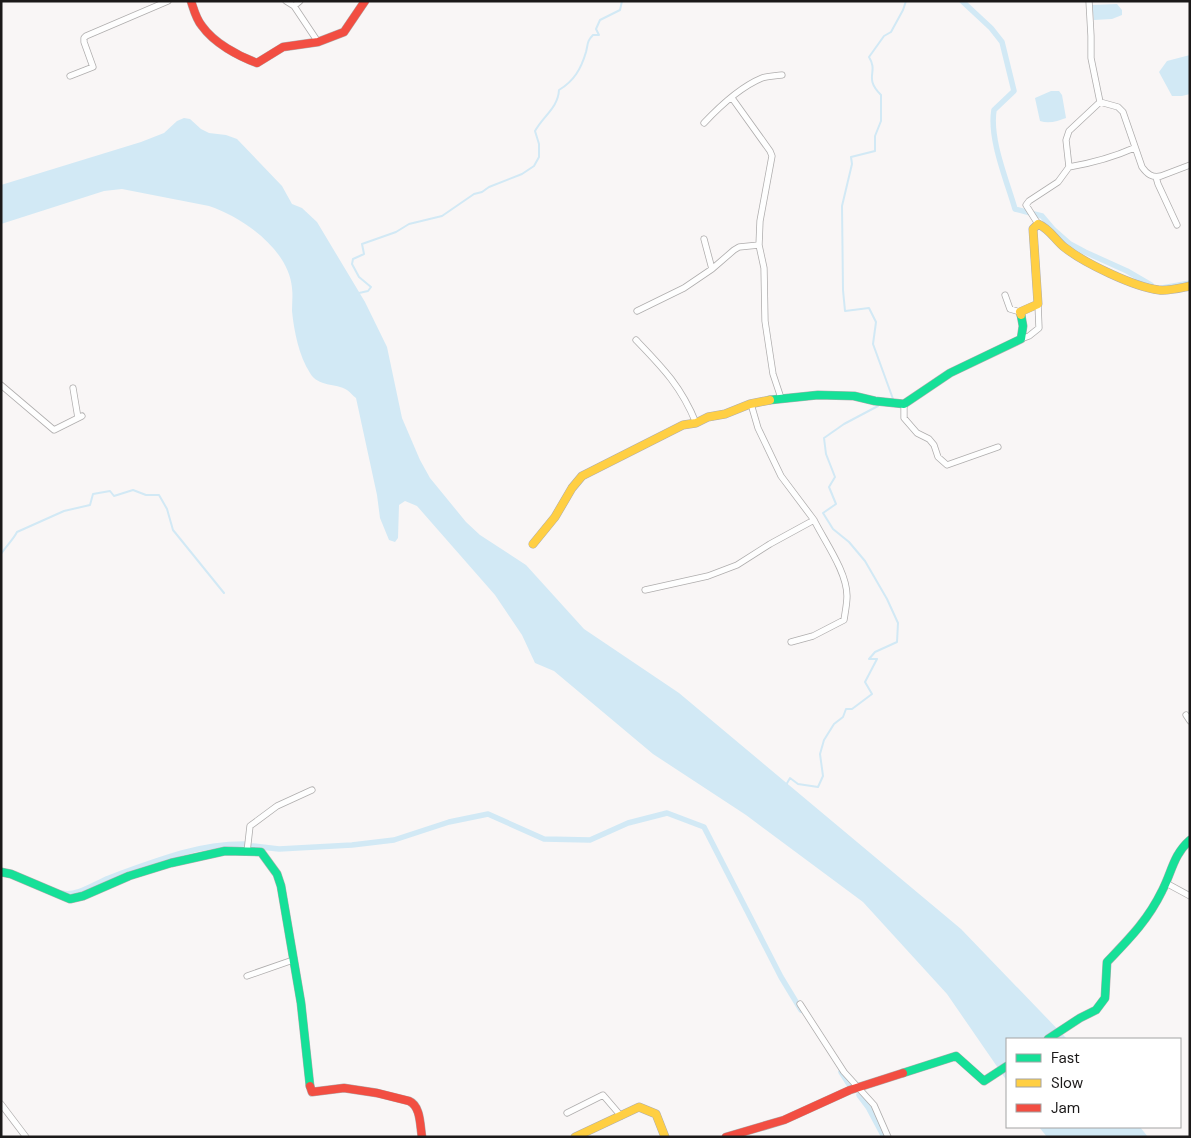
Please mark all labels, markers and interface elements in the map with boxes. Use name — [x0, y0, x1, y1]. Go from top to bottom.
legend — [1006, 1038, 1181, 1128]
text: Fast — [1051, 1048, 1080, 1068]
text: Slow — [1051, 1073, 1084, 1093]
text: Jam — [1051, 1098, 1080, 1118]

